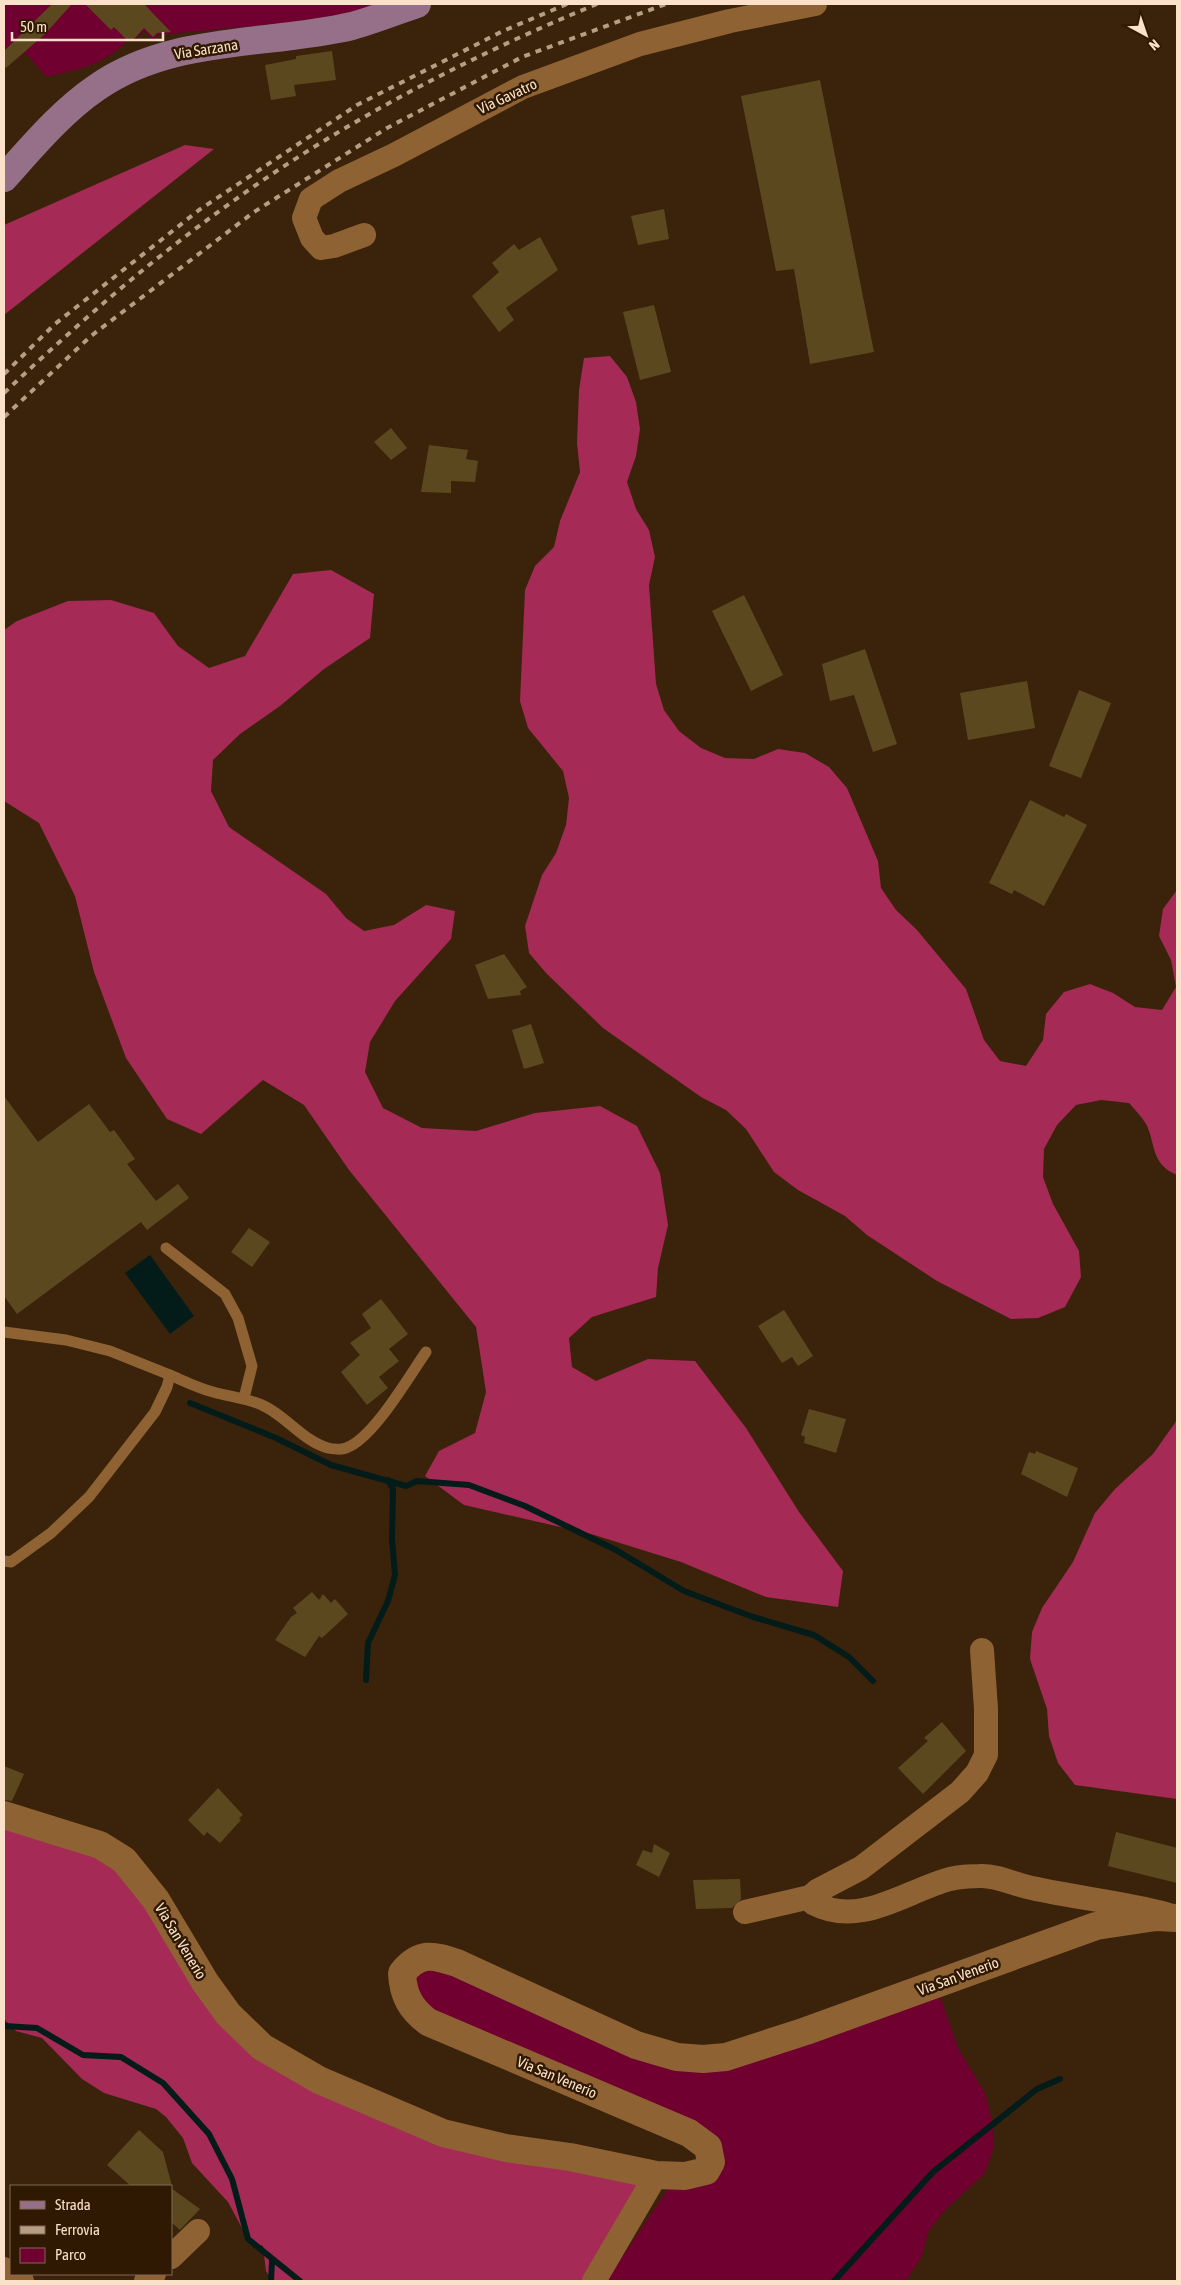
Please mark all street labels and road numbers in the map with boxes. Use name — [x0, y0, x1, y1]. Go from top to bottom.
street label: Via Sarzana — [173, 36, 239, 62]
street label: Via Gavatro — [475, 75, 539, 117]
street label: Via San Venerio — [152, 1900, 210, 1982]
street label: Via San Venerio — [915, 1953, 1001, 1999]
street label: Via San Venerio — [514, 2053, 600, 2101]

